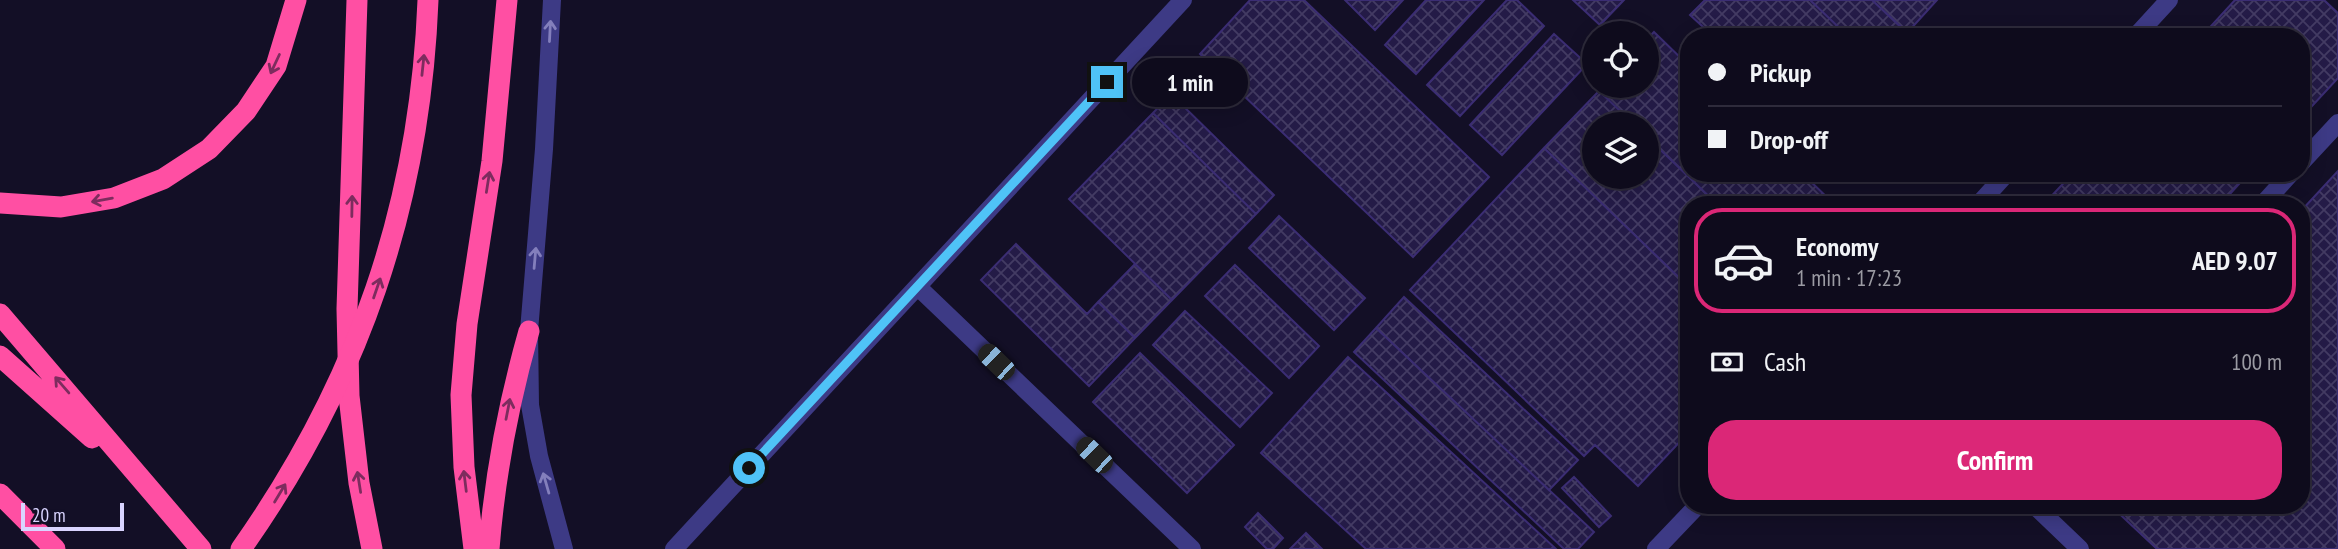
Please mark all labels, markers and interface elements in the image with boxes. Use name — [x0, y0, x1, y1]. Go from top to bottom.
one-way arrow — [544, 19, 557, 42]
map controls — [1582, 21, 1659, 189]
button: locate — [1582, 21, 1659, 98]
one-way arrow — [268, 53, 281, 74]
one-way arrow — [417, 55, 430, 77]
text: Pickup — [1750, 56, 1811, 89]
callout: 1 min — [1132, 57, 1247, 106]
route end — [1091, 66, 1123, 98]
text: 1 min — [1167, 68, 1213, 97]
button: layers — [1582, 112, 1659, 189]
text: Drop-off — [1750, 123, 1828, 156]
one-way arrow — [482, 171, 495, 194]
one-way arrow — [91, 194, 114, 207]
one-way arrow — [345, 195, 359, 218]
icon: car — [1712, 229, 1775, 292]
text: Economy — [1796, 230, 1878, 263]
text: AED 9.07 — [2192, 244, 2278, 277]
one-way arrow — [529, 247, 542, 269]
text: 1 min · 17:23 — [1796, 263, 1902, 292]
one-way arrow — [372, 277, 384, 299]
car — [974, 340, 1019, 384]
icon: cash — [1708, 343, 1746, 381]
text: Cash — [1764, 345, 1806, 378]
text: 100 m — [2231, 347, 2282, 376]
one-way arrow — [54, 376, 70, 394]
one-way arrow — [502, 398, 516, 421]
button: Confirm — [1708, 420, 2282, 500]
car — [1072, 433, 1117, 477]
route start — [733, 452, 765, 484]
one-way arrow — [459, 470, 472, 493]
one-way arrow — [352, 471, 365, 494]
one-way arrow — [539, 472, 552, 494]
one-way arrow — [273, 483, 287, 503]
scale bar — [21, 500, 124, 532]
text: 20 m — [32, 503, 66, 527]

